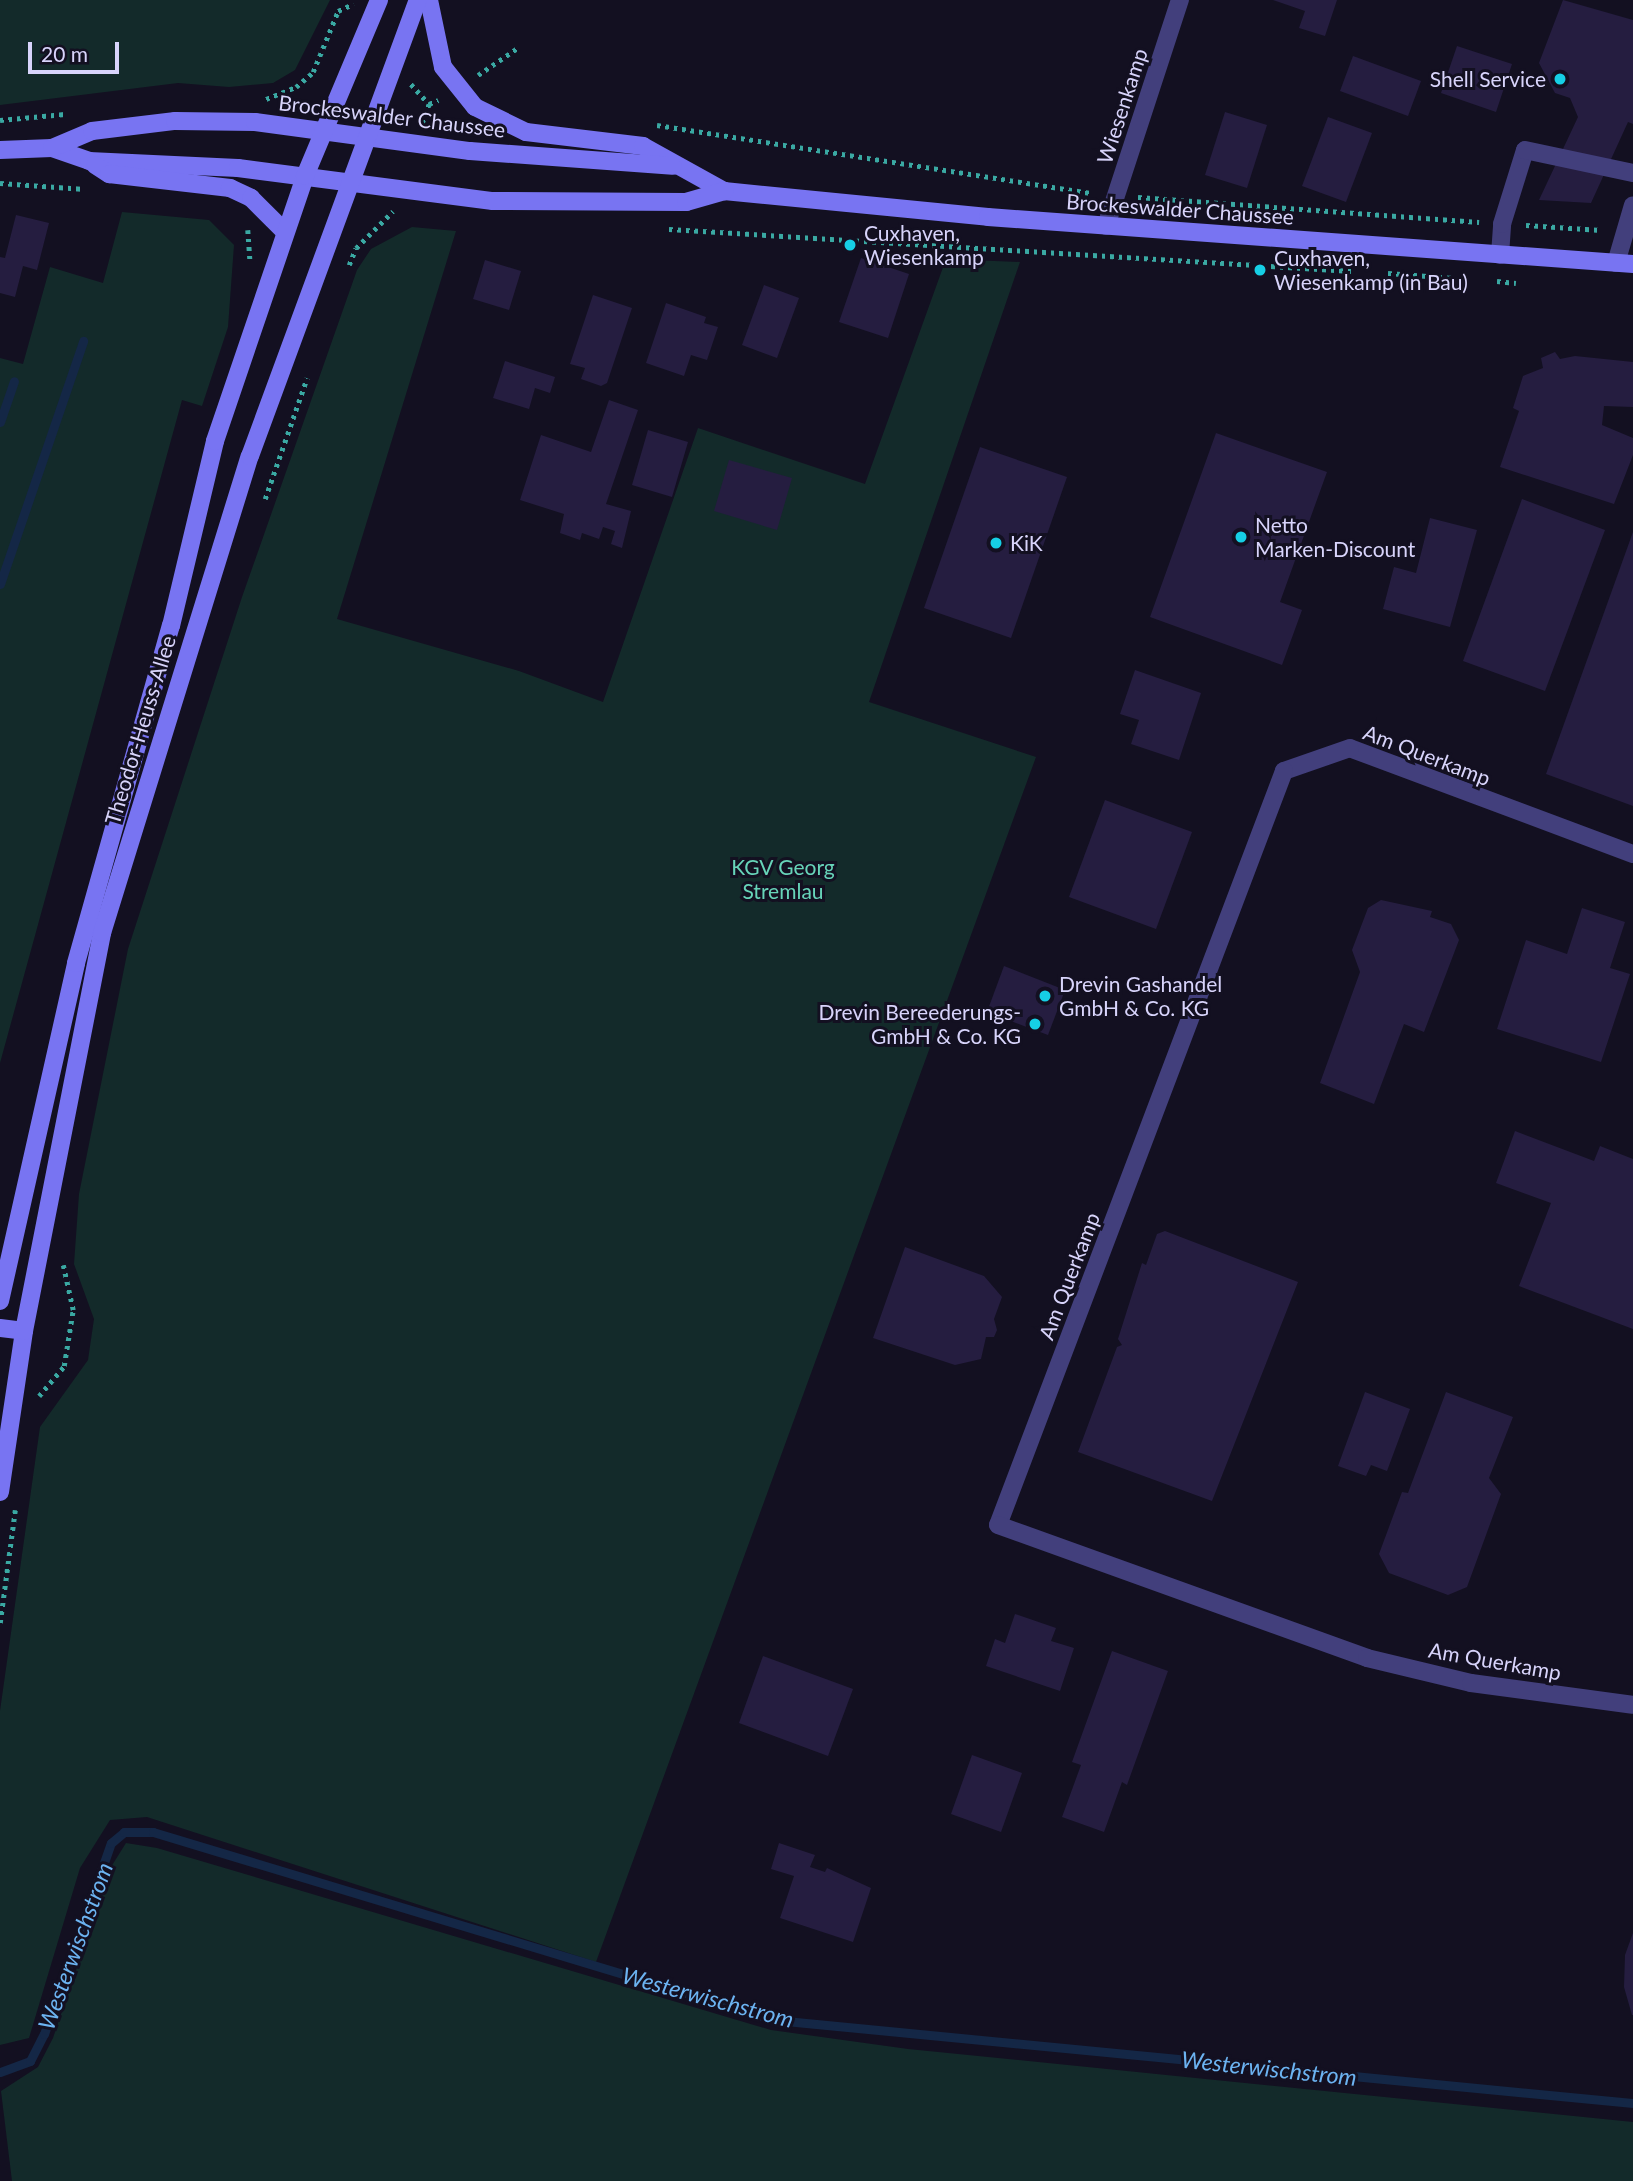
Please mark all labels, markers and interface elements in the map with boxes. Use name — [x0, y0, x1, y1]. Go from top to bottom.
scale bar — [32, 28, 122, 72]
text: 20 m — [41, 41, 88, 66]
street label: Wiesenkamp — [1091, 45, 1153, 167]
place label: Shell Service — [1430, 66, 1546, 92]
marker: Shell Service — [1552, 71, 1568, 87]
street label: Brockeswalder Chaussee — [277, 90, 507, 142]
street label: Brockeswalder Chaussee — [1065, 188, 1295, 230]
place label: Cuxhaven, Wiesenkamp — [864, 220, 984, 270]
marker: Cuxhaven, Wiesenkamp — [842, 237, 858, 253]
place label: Cuxhaven, Wiesenkamp (in Bau) — [1274, 245, 1468, 295]
marker: Cuxhaven, Wiesenkamp (in Bau) — [1252, 262, 1268, 278]
place label: Netto Marken-Discount — [1255, 512, 1415, 562]
marker: Netto Marken-Discount — [1233, 529, 1249, 545]
place label: KiK — [1010, 530, 1043, 556]
marker: KiK — [988, 535, 1004, 551]
street label: Theodor-Heuss-Allee — [99, 632, 181, 828]
street label: Am Querkamp — [1360, 719, 1494, 791]
park label: KGV Georg Stremlau — [731, 854, 835, 904]
place label: Drevin Gashandel GmbH & Co. KG — [1059, 971, 1222, 1021]
marker: Drevin Gashandel GmbH & Co. KG — [1037, 988, 1053, 1004]
place label: Drevin Bereederungs- GmbH & Co. KG — [819, 999, 1021, 1049]
marker: Drevin Bereederungs- GmbH & Co. KG — [1027, 1016, 1043, 1032]
street label: Am Querkamp — [1033, 1209, 1105, 1343]
street label: Am Querkamp — [1427, 1637, 1563, 1685]
water label: Westerwischstrom — [32, 1858, 118, 2034]
water label: Westerwischstrom — [619, 1961, 797, 2033]
water label: Westerwischstrom — [1180, 2045, 1358, 2091]

